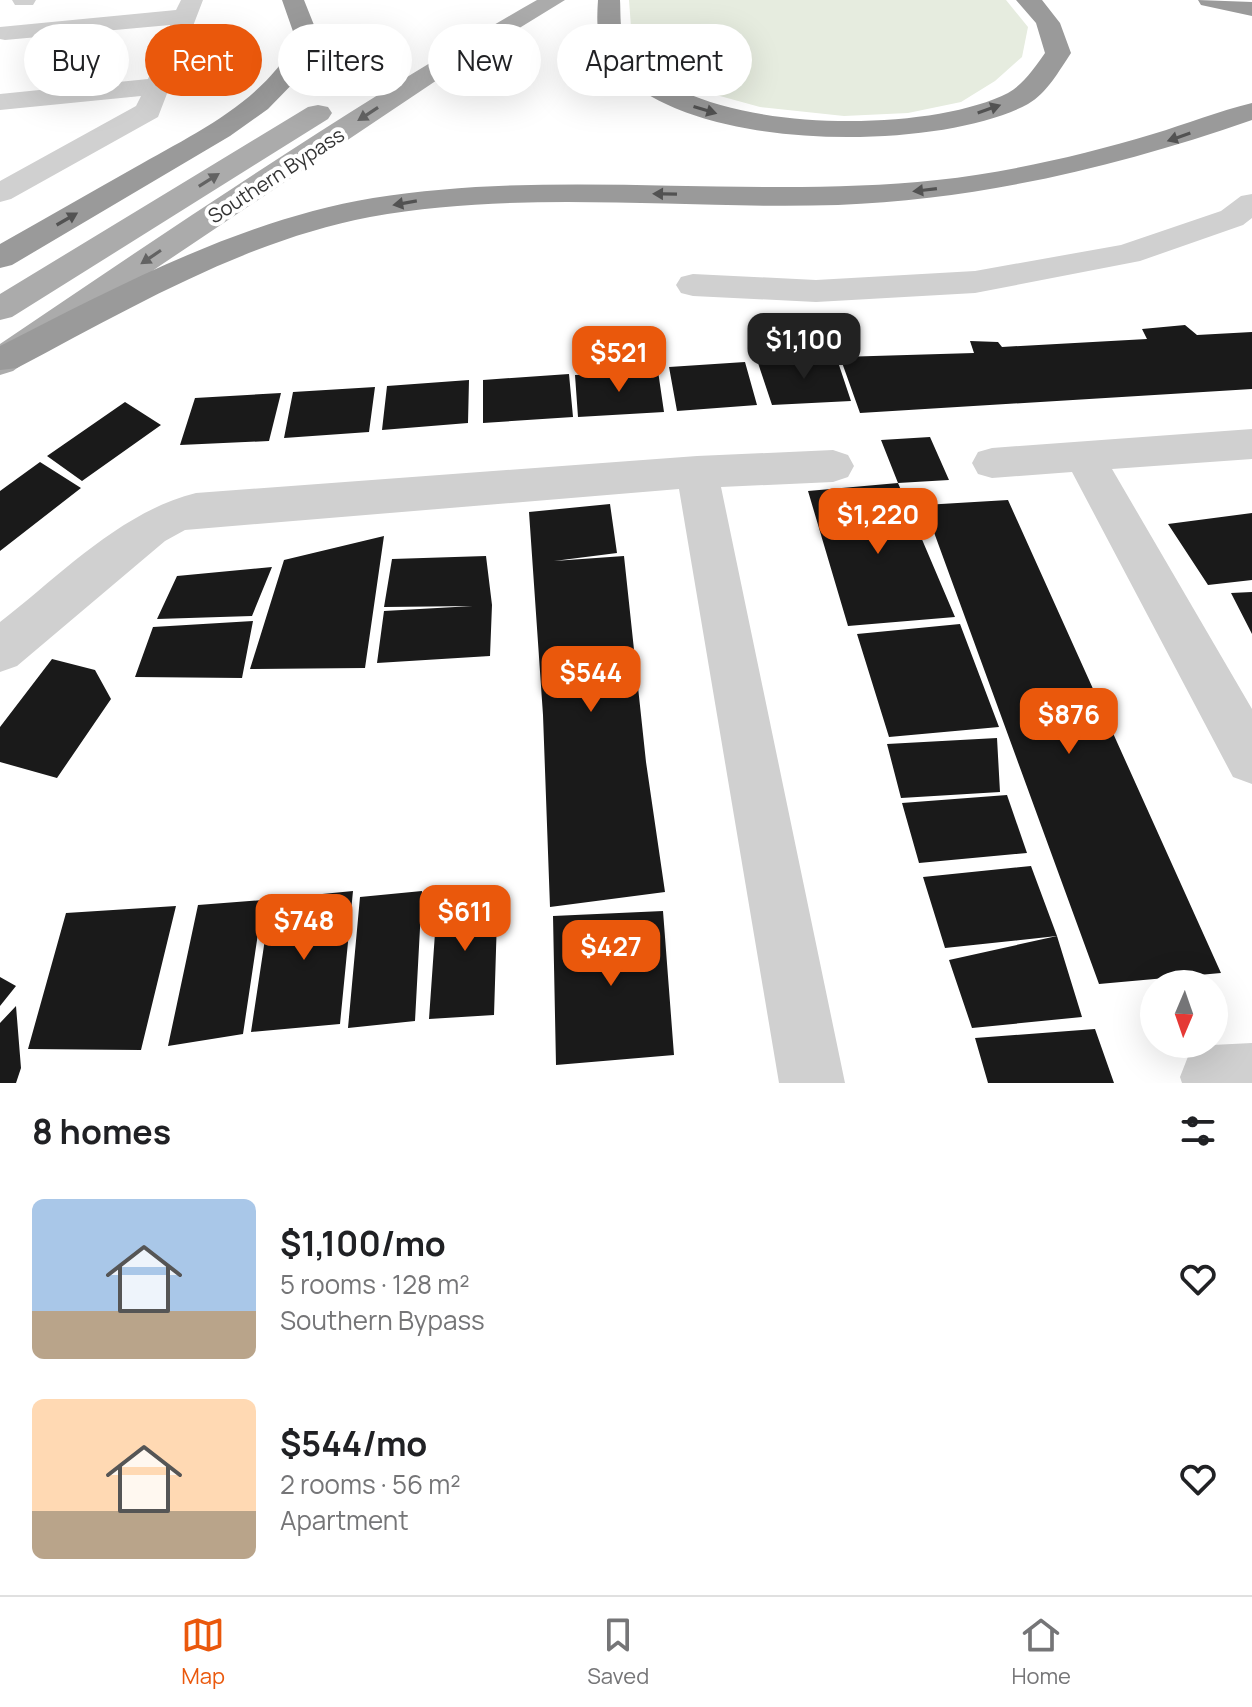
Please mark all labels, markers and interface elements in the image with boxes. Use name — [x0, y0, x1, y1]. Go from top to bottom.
chip: Buy — [24, 24, 129, 96]
chip: Rent — [145, 24, 262, 96]
chip: Filters — [278, 24, 412, 96]
chip: New — [428, 24, 541, 96]
chip: Apartment — [557, 24, 752, 96]
one-way arrow — [978, 102, 1002, 115]
one-way arrow — [694, 105, 718, 117]
one-way arrow — [358, 107, 379, 122]
street label: Southern Bypass — [203, 121, 349, 229]
one-way arrow — [1166, 131, 1190, 144]
one-way arrow — [198, 173, 220, 187]
one-way arrow — [912, 183, 937, 196]
one-way arrow — [652, 188, 677, 201]
one-way arrow — [393, 198, 418, 210]
one-way arrow — [56, 212, 78, 226]
one-way arrow — [140, 249, 162, 264]
pin: $1,100 — [739, 313, 869, 381]
text: $1,100 — [765, 321, 843, 357]
pin: $521 — [572, 326, 666, 394]
text: $521 — [590, 334, 648, 370]
pin: $1,220 — [813, 488, 943, 556]
text: $1,220 — [837, 496, 919, 532]
pin: $544 — [544, 646, 638, 714]
text: $544 — [560, 654, 622, 690]
pin: $876 — [1022, 688, 1116, 756]
text: $876 — [1038, 696, 1100, 732]
pin: $611 — [418, 885, 512, 953]
text: $611 — [438, 893, 492, 929]
pin: $748 — [257, 894, 351, 962]
text: $748 — [274, 902, 334, 938]
pin: $427 — [564, 920, 658, 988]
text: $427 — [580, 928, 642, 964]
north arrow — [1140, 970, 1228, 1058]
map controls — [1140, 970, 1228, 1058]
text: 8 homes — [32, 1108, 171, 1154]
icon: filters — [1176, 1109, 1220, 1153]
text: $1,100/mo — [280, 1220, 446, 1266]
icon: home — [96, 1231, 192, 1327]
icon: heart — [1176, 1257, 1220, 1301]
text: 5 rooms · 128 m² — [280, 1266, 470, 1302]
text: Southern Bypass — [280, 1302, 485, 1338]
text: $544/mo — [280, 1420, 427, 1466]
icon: home — [96, 1431, 192, 1527]
icon: heart — [1176, 1457, 1220, 1501]
text: 2 rooms · 56 m² — [280, 1466, 461, 1502]
text: Apartment — [280, 1502, 409, 1538]
tab: Map — [181, 1613, 225, 1691]
tab: Saved — [587, 1613, 649, 1691]
tab: Home — [1011, 1613, 1071, 1691]

